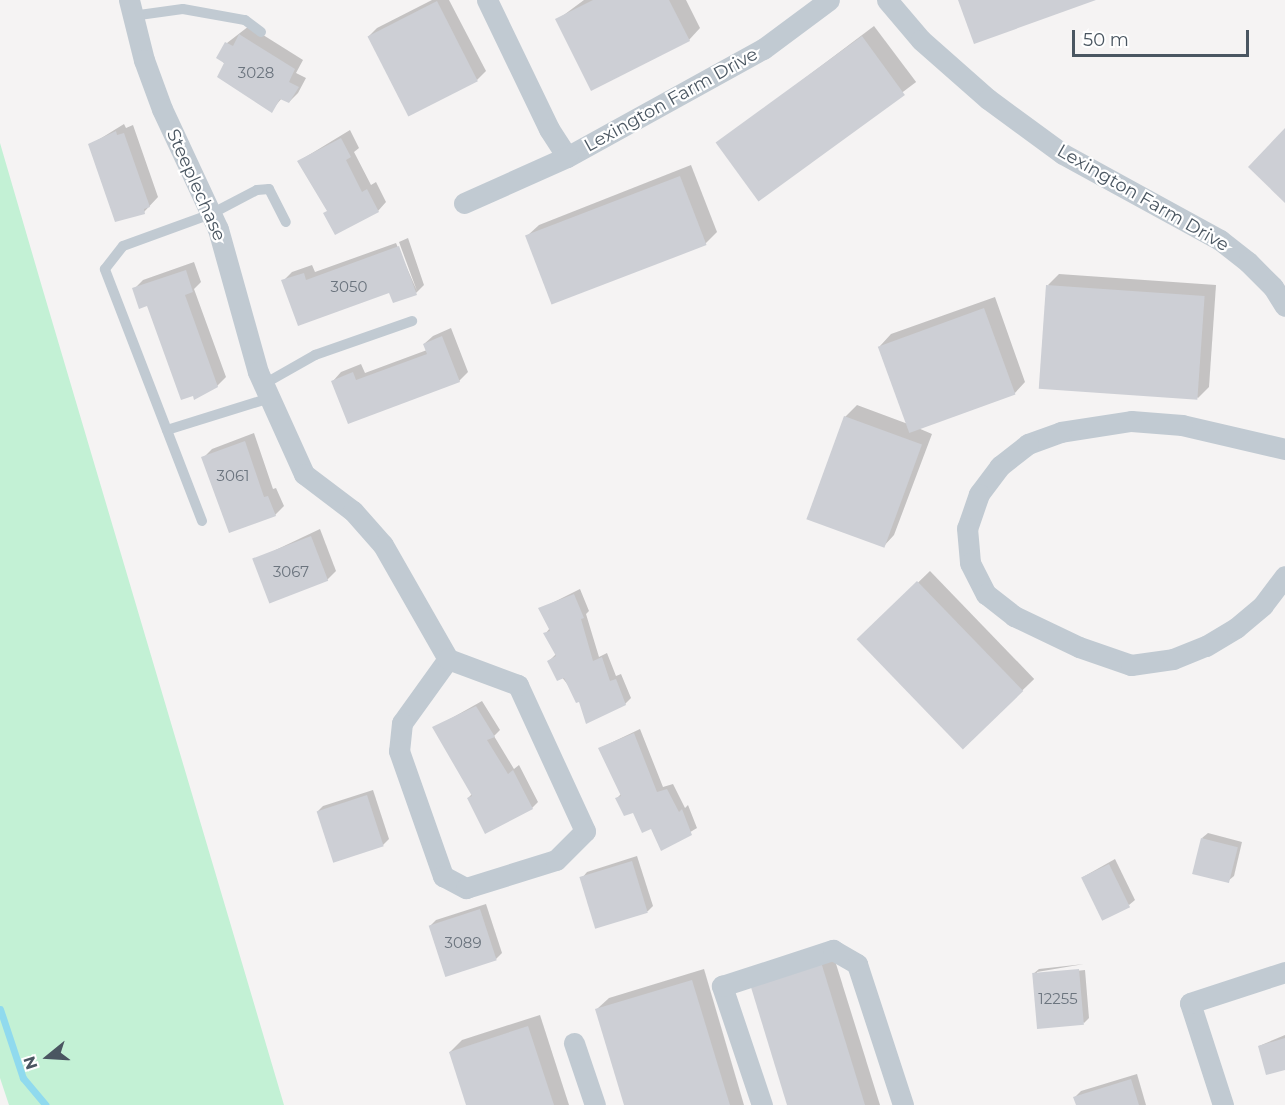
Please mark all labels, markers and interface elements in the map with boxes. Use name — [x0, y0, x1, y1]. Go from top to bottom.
scale bar — [1075, 18, 1252, 56]
text: 50 m — [1083, 29, 1129, 51]
street label: Lexington Farm Drive — [581, 43, 761, 157]
house number: 3028 — [238, 64, 274, 82]
street label: Steeplechase — [162, 126, 230, 244]
street label: Lexington Farm Drive — [1053, 140, 1233, 256]
house number: 3050 — [331, 278, 367, 296]
house number: 3061 — [217, 467, 249, 485]
house number: 3067 — [273, 563, 309, 581]
house number: 3089 — [444, 934, 482, 952]
house number: 12255 — [1038, 990, 1078, 1008]
north arrow — [18, 1027, 78, 1087]
text: N — [19, 1054, 41, 1072]

